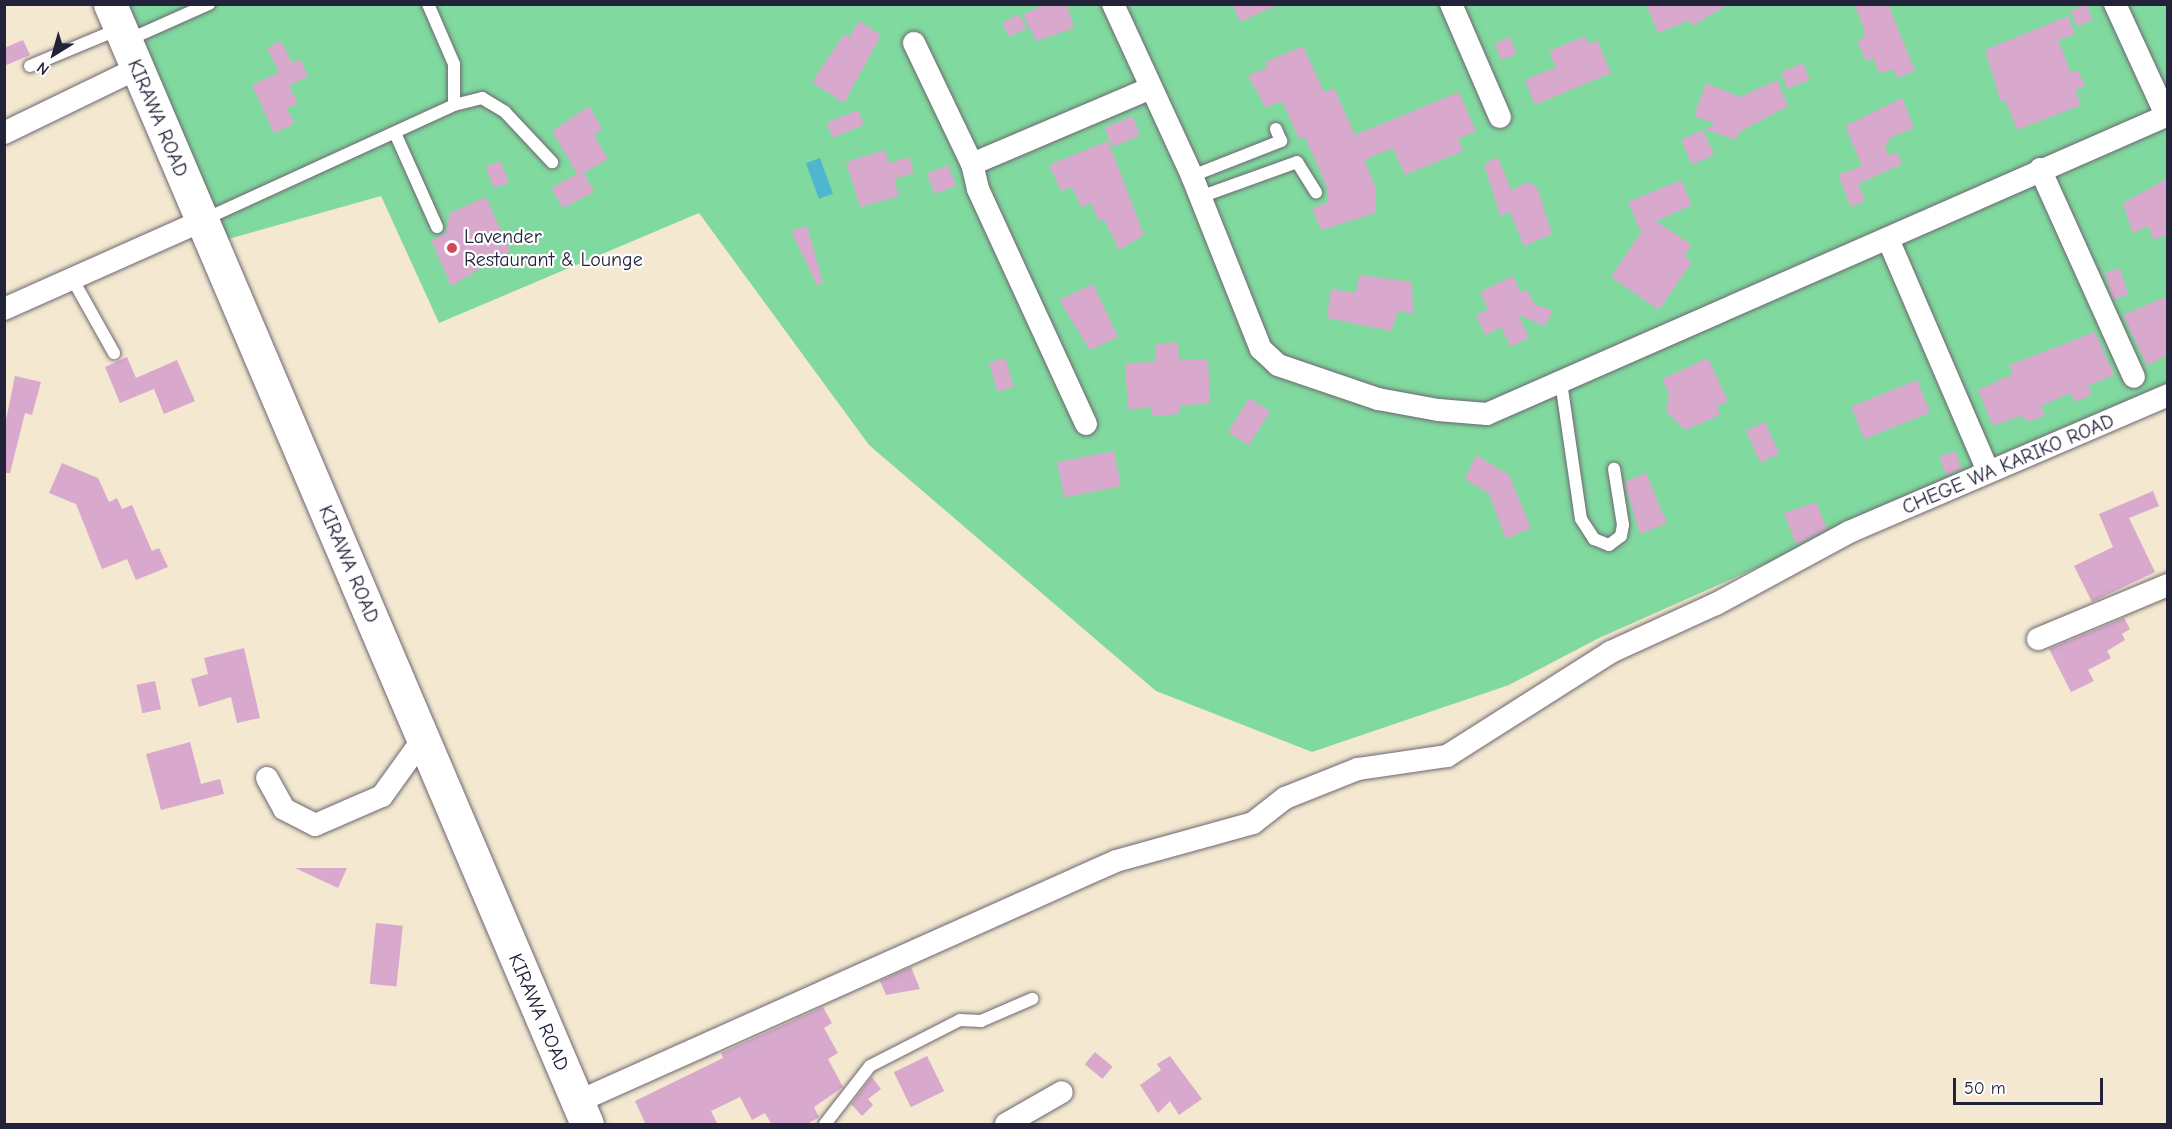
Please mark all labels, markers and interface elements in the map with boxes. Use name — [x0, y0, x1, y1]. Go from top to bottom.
north arrow — [24, 24, 84, 84]
street label: KIRAWA ROAD — [122, 56, 194, 180]
text: N — [34, 58, 53, 79]
place label: Lavender Restaurant & Lounge — [464, 225, 643, 272]
marker: Lavender Restaurant & Lounge — [445, 241, 459, 255]
street label: CHEGE WA KARIKO ROAD — [1898, 408, 2118, 520]
street label: KIRAWA ROAD — [313, 502, 385, 626]
street label: KIRAWA ROAD — [503, 950, 575, 1074]
scale bar — [1956, 1066, 2106, 1104]
text: 50 m — [1964, 1078, 2006, 1099]

